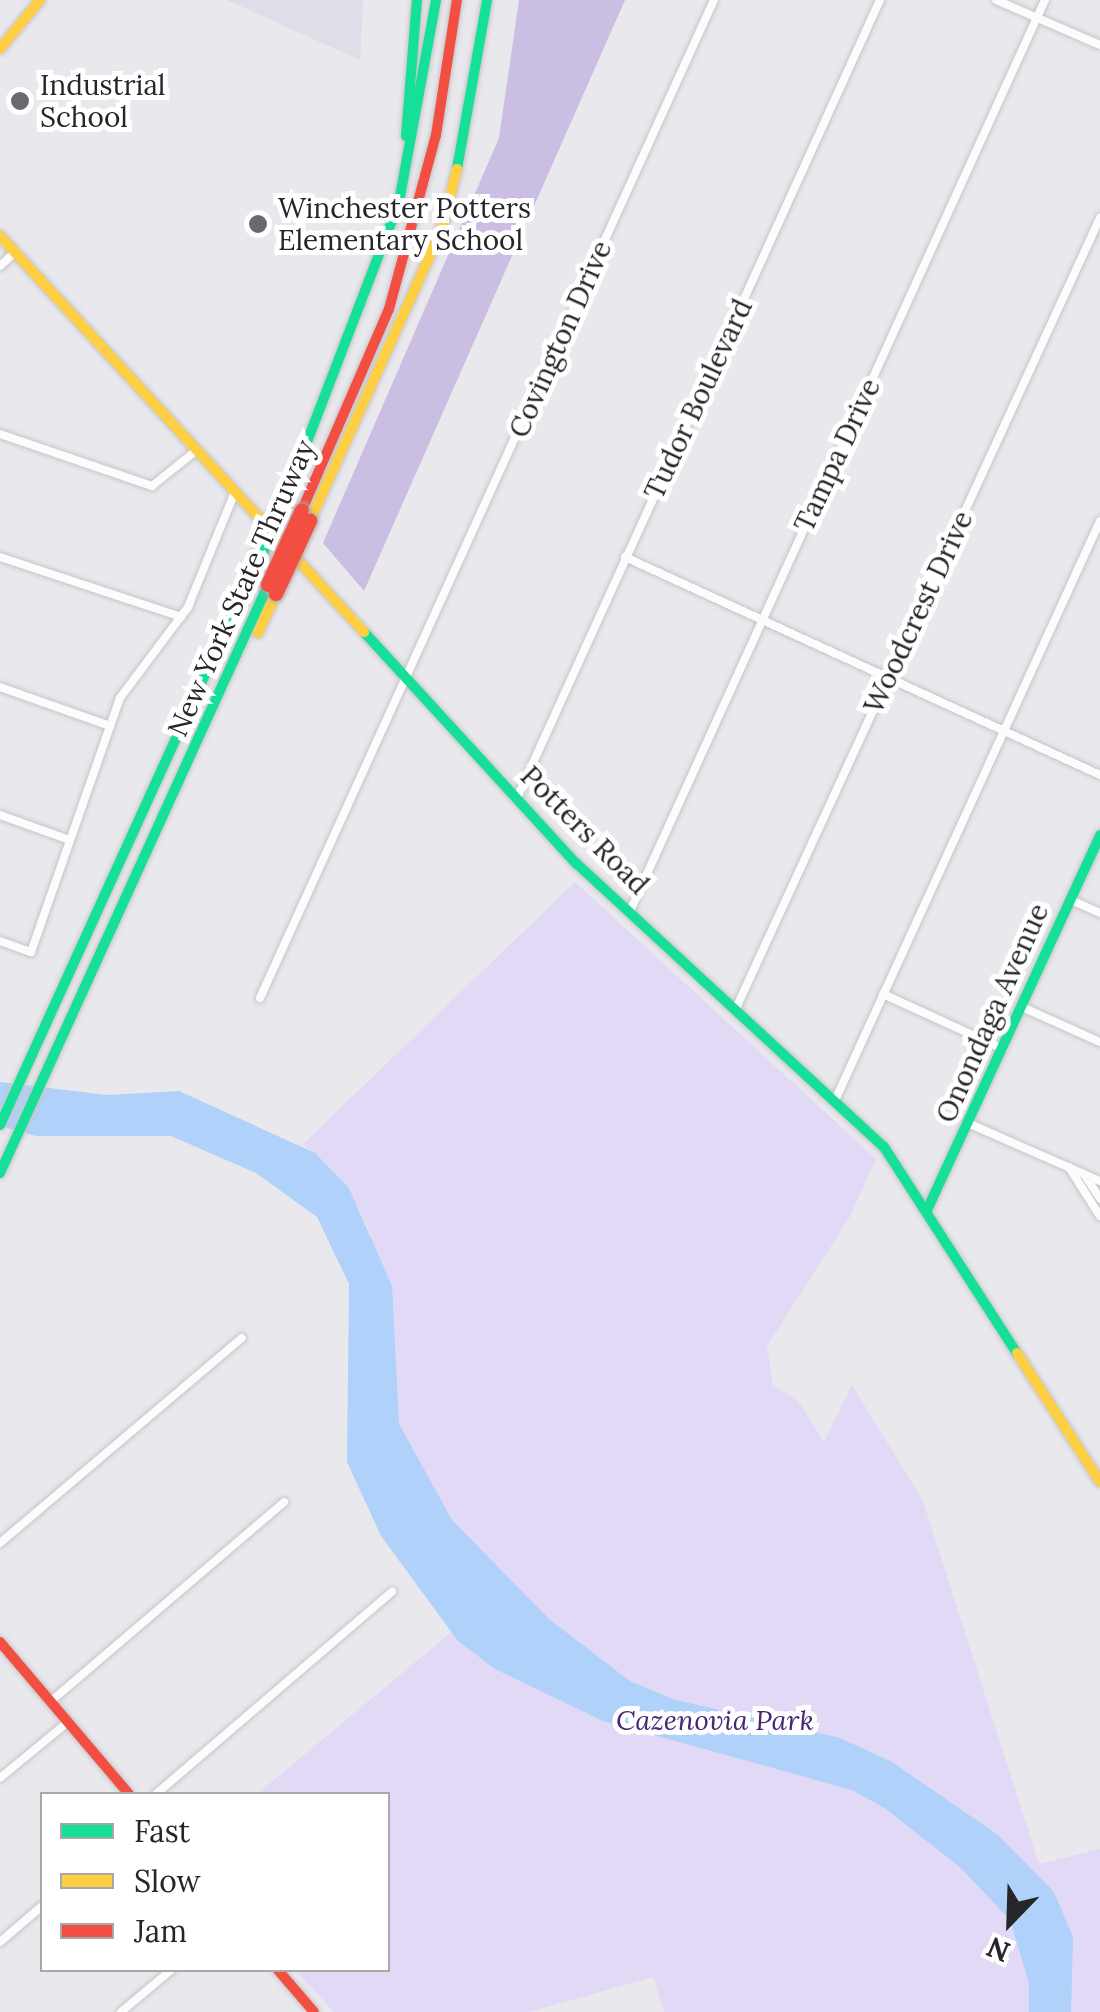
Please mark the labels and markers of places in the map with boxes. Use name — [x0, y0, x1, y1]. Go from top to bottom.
place label: Industrial School — [40, 68, 165, 134]
marker: Industrial School — [9, 90, 31, 112]
place label: Winchester Potters Elementary School — [278, 191, 531, 257]
marker: Winchester Potters Elementary School — [247, 213, 269, 235]

